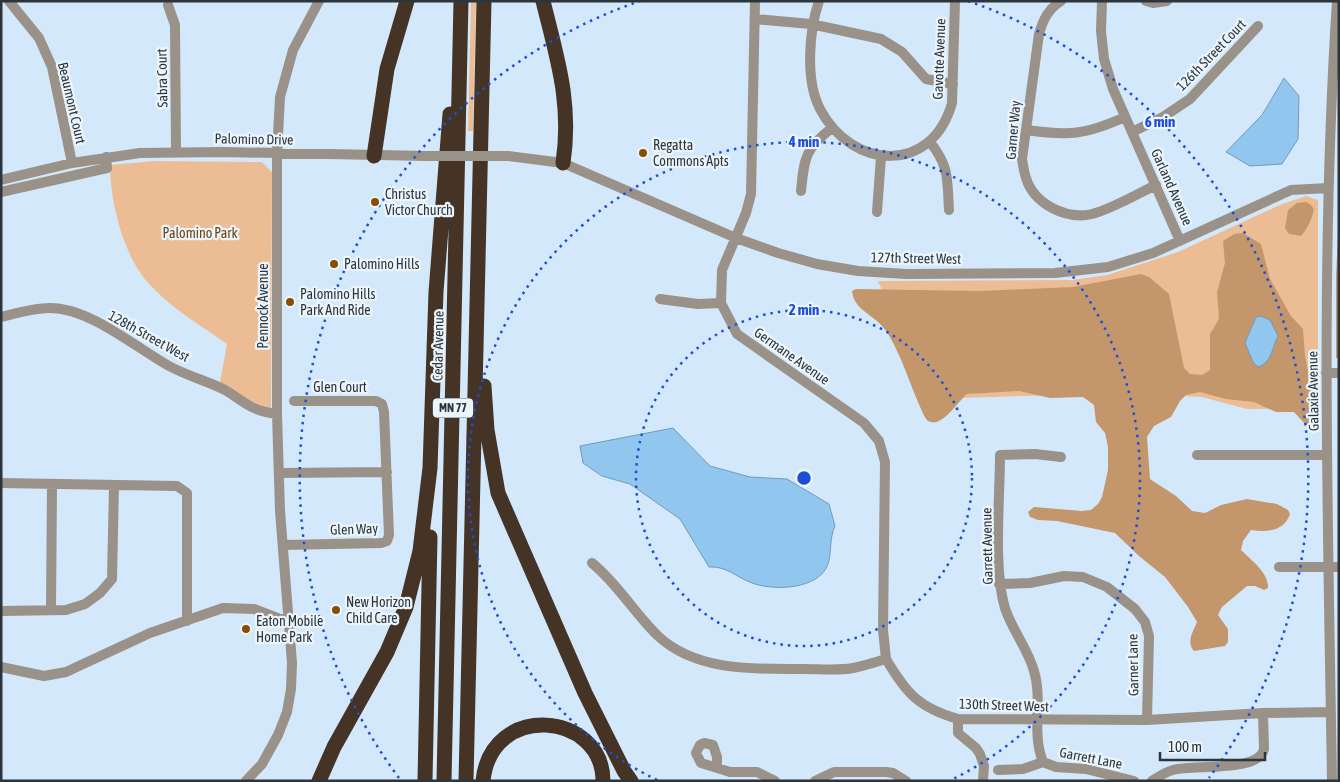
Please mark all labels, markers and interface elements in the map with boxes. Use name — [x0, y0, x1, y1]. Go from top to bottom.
street label: 126th Street Court — [1173, 16, 1249, 94]
street label: Gavotte Avenue — [930, 18, 948, 100]
street label: Sabra Court — [153, 48, 171, 108]
street label: Beaumont Court — [55, 61, 89, 145]
street label: Garner Way — [1002, 100, 1024, 160]
text: 6 min — [1145, 113, 1175, 130]
street label: Palomino Drive — [214, 130, 294, 148]
text: 4 min — [788, 133, 819, 150]
place label: Regatta Commons Apts — [653, 137, 729, 169]
street label: Garland Avenue — [1148, 146, 1196, 228]
marker: Regatta Commons Apts — [637, 147, 649, 159]
place label: Christus Victor Church — [385, 186, 453, 218]
marker: Christus Victor Church — [369, 196, 381, 208]
park label: Palomino Park — [162, 225, 238, 241]
street label: 127th Street West — [871, 249, 961, 267]
place label: Palomino Hills — [344, 256, 420, 272]
marker: Palomino Hills — [328, 258, 340, 270]
street label: Pennock Avenue — [255, 263, 271, 349]
place label: Palomino Hills Park And Ride — [300, 286, 376, 318]
marker: Palomino Hills Park And Ride — [284, 296, 296, 308]
text: 2 min — [789, 301, 819, 318]
street label: 128th Street West — [106, 307, 192, 365]
street label: Cedar Avenue — [429, 311, 447, 381]
street label: Germane Avenue — [751, 324, 833, 388]
street label: Galaxie Avenue — [1304, 351, 1322, 431]
street label: Glen Court — [313, 379, 367, 395]
road number: MN 77 — [433, 398, 473, 418]
centre of rings — [795, 469, 813, 487]
street label: Garrett Avenue — [978, 507, 996, 585]
street label: Glen Way — [330, 520, 379, 538]
place label: New Horizon Child Care — [346, 594, 411, 626]
marker: New Horizon Child Care — [330, 604, 342, 616]
place label: Eaton Mobile Home Park — [256, 613, 323, 645]
marker: Eaton Mobile Home Park — [240, 623, 252, 635]
street label: Garner Lane — [1124, 634, 1142, 696]
street label: 130th Street West — [959, 695, 1049, 715]
scale bar — [1160, 730, 1265, 762]
text: 100 m — [1168, 738, 1202, 755]
street label: Garrett Lane — [1058, 744, 1124, 772]

